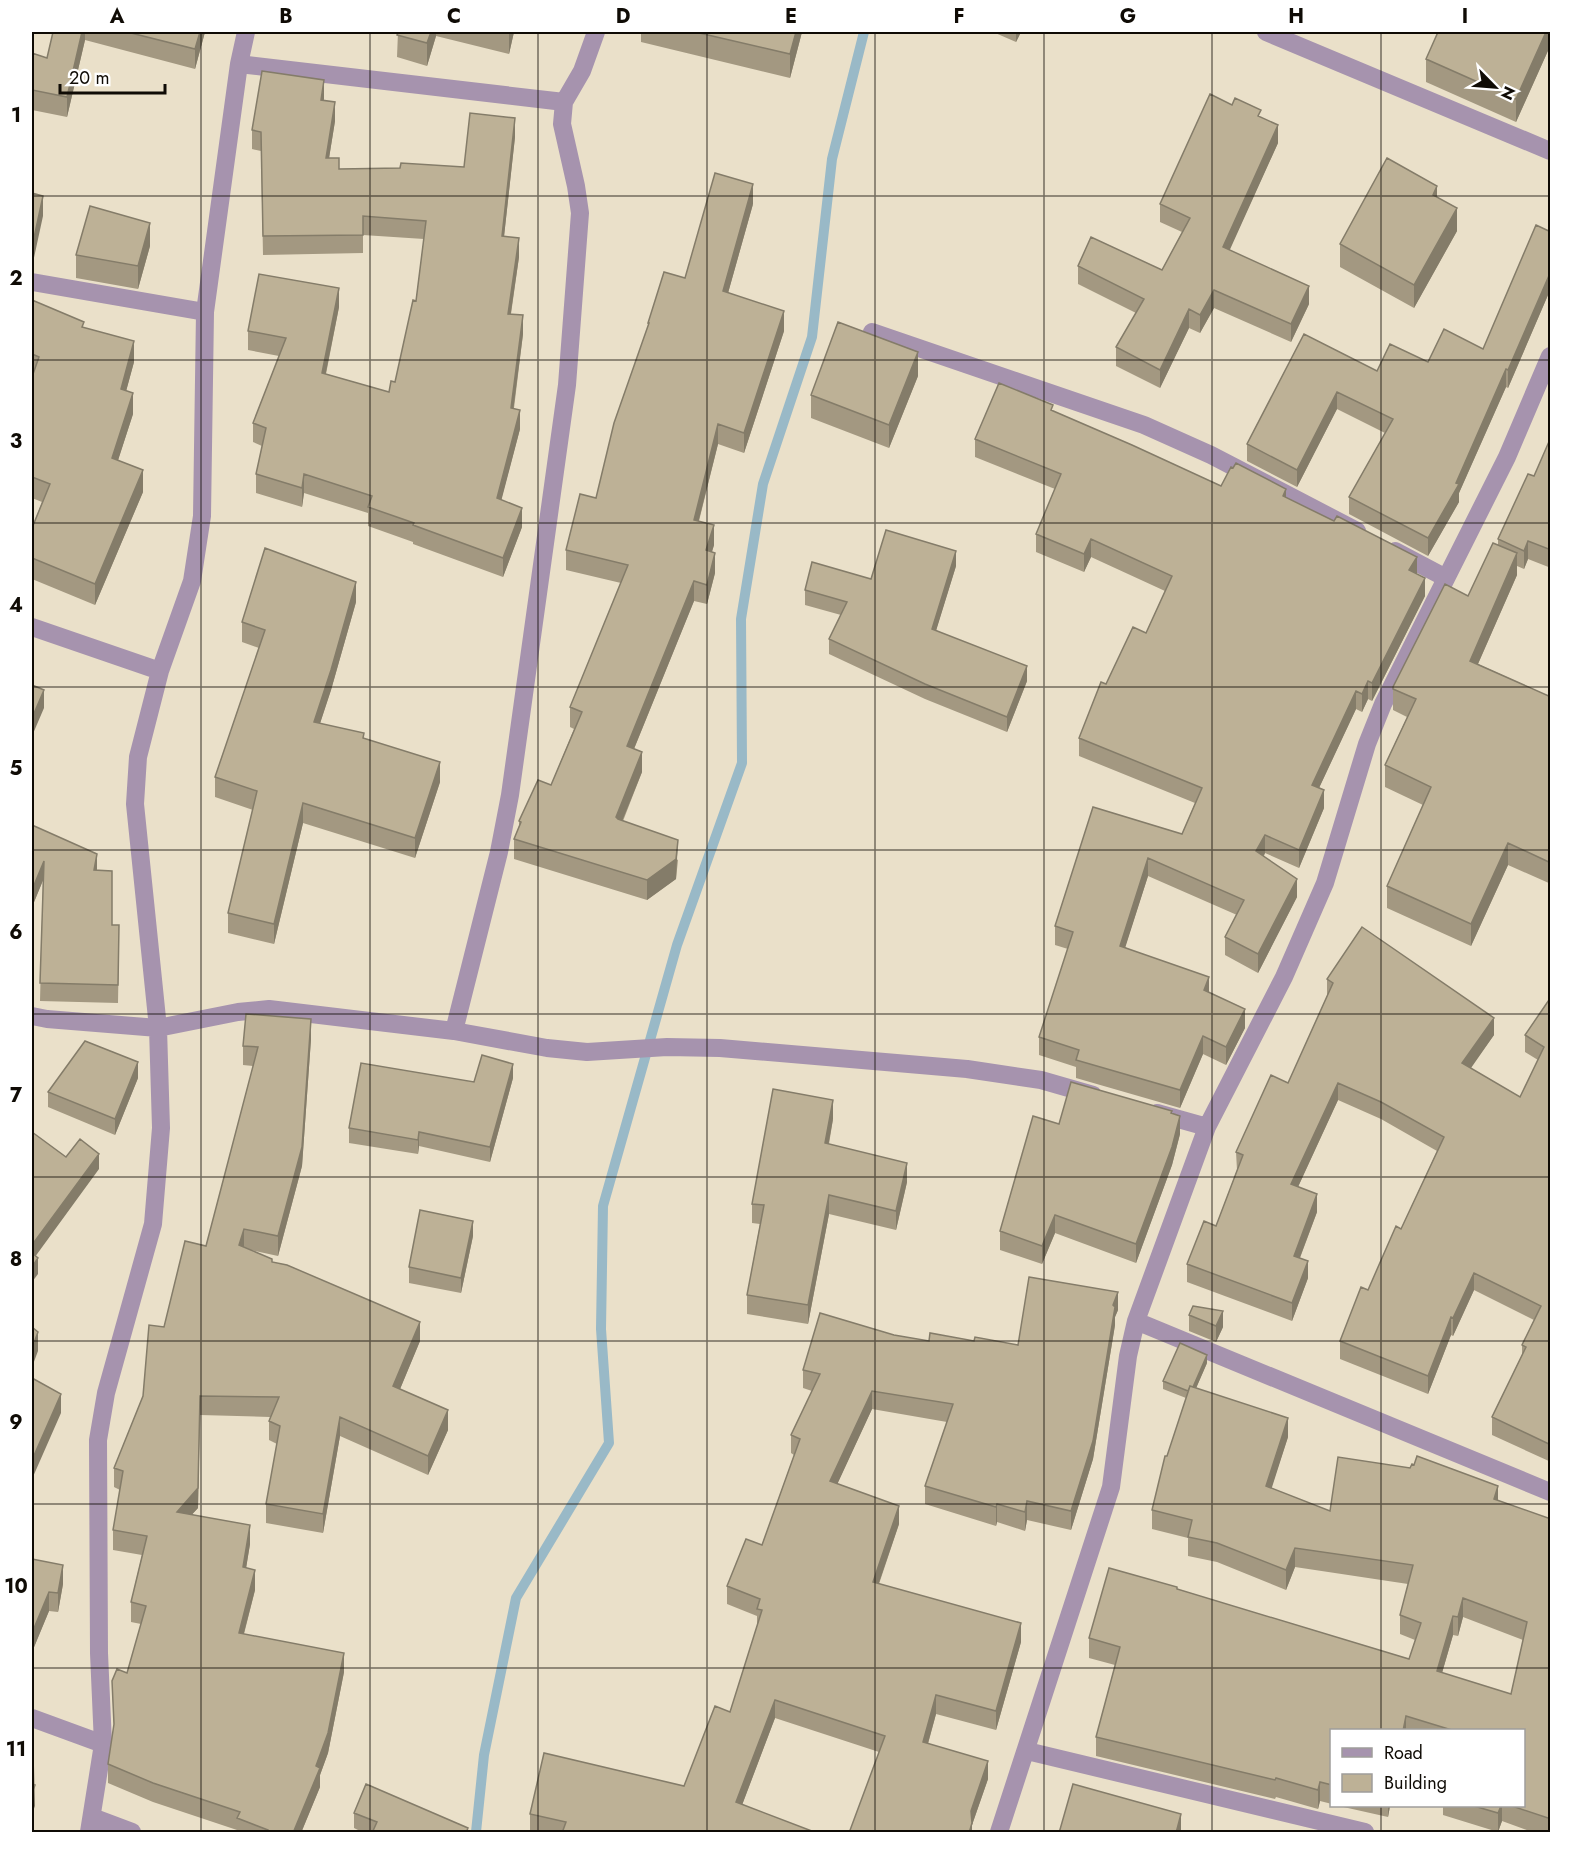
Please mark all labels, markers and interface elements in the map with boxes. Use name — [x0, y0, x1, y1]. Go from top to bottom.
text: A — [109, 2, 125, 31]
text: B — [279, 2, 293, 31]
text: C — [447, 2, 461, 31]
text: D — [616, 2, 630, 31]
text: E — [785, 2, 797, 31]
text: F — [953, 2, 965, 31]
text: G — [1120, 2, 1136, 31]
text: H — [1288, 2, 1304, 31]
text: I — [1462, 2, 1468, 31]
scale bar — [60, 57, 165, 95]
north arrow — [1465, 57, 1525, 117]
text: 20 m — [69, 65, 109, 91]
text: N — [1495, 83, 1521, 104]
text: 1 — [11, 101, 21, 130]
text: 2 — [9, 264, 23, 293]
text: 3 — [10, 427, 22, 456]
text: 4 — [9, 591, 23, 620]
text: 5 — [10, 754, 23, 783]
text: 6 — [9, 918, 23, 947]
text: 7 — [10, 1081, 23, 1110]
text: 8 — [10, 1245, 22, 1274]
text: 9 — [9, 1408, 23, 1437]
text: 10 — [4, 1572, 28, 1601]
legend — [1330, 1729, 1525, 1807]
text: 11 — [6, 1735, 26, 1764]
text: Road — [1384, 1740, 1423, 1766]
text: Building — [1384, 1770, 1447, 1796]

